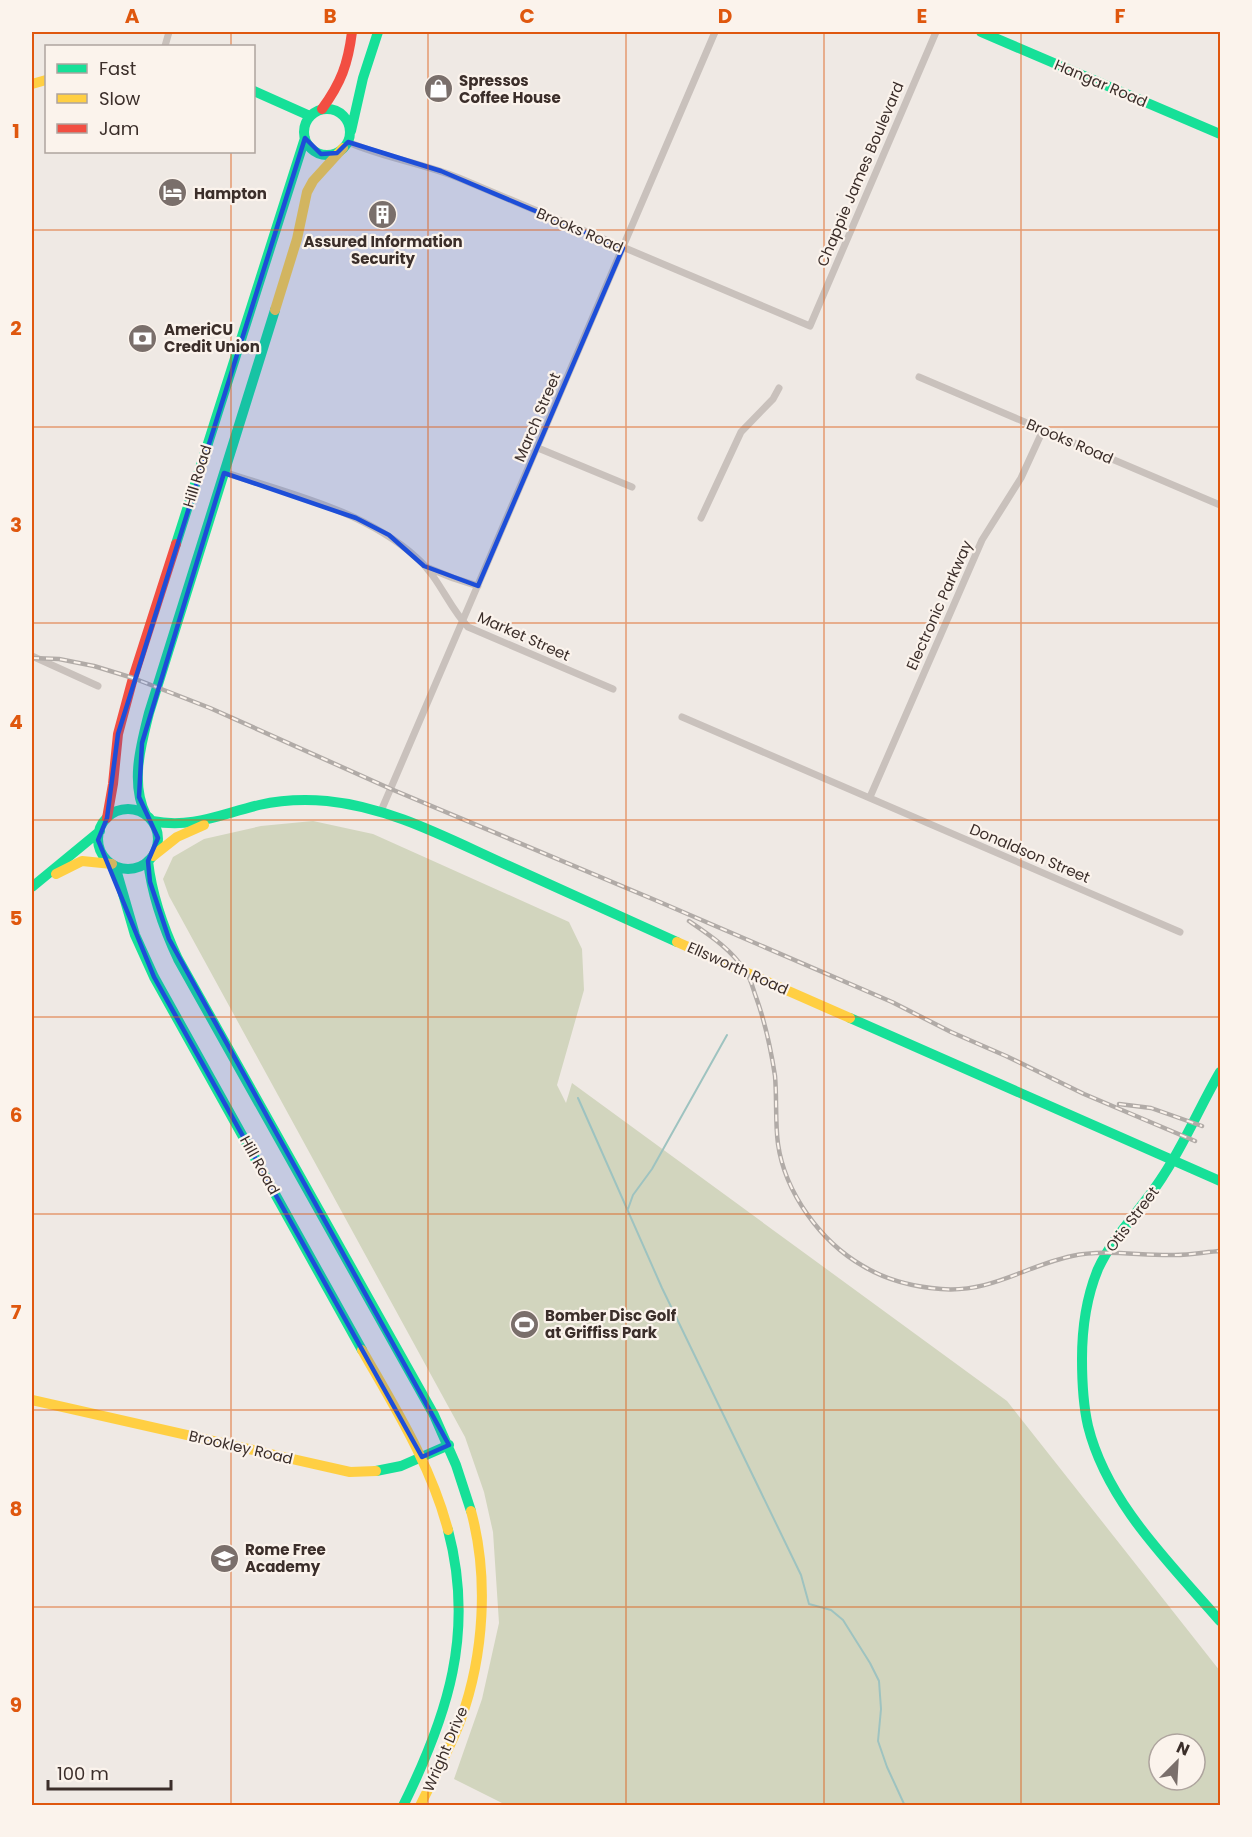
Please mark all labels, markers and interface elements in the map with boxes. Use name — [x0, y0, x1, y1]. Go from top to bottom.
text: A — [125, 2, 140, 30]
text: B — [323, 2, 337, 30]
text: C — [519, 2, 535, 30]
text: D — [718, 2, 732, 30]
text: E — [917, 2, 927, 30]
text: F — [1115, 2, 1126, 30]
legend — [45, 45, 255, 153]
street label: Hangar Road — [1051, 54, 1151, 112]
text: Fast — [99, 56, 136, 81]
place label: Spressos Coffee House — [459, 70, 561, 108]
shop icon: Spressos Coffee House — [422, 73, 454, 105]
street label: Chappie James Boulevard — [811, 78, 909, 270]
text: Slow — [99, 86, 141, 111]
text: Jam — [99, 116, 139, 141]
text: 1 — [12, 117, 20, 145]
hotel icon: Hampton — [157, 177, 189, 209]
place label: Hampton — [194, 183, 267, 204]
building icon: Assured Information Security — [367, 198, 399, 230]
street label: Brooks Road — [533, 202, 627, 258]
place label: Assured Information Security — [303, 231, 463, 269]
text: 2 — [10, 314, 22, 342]
place label: AmeriCU Credit Union — [164, 319, 260, 357]
bank icon: AmeriCU Credit Union — [127, 322, 159, 354]
street label: March Street — [509, 369, 565, 465]
street label: Brooks Road — [1023, 413, 1117, 469]
street label: Hill Road — [178, 442, 216, 510]
text: 3 — [10, 511, 22, 539]
street label: Electronic Parkway — [901, 536, 977, 673]
street label: Market Street — [474, 606, 574, 666]
text: 4 — [9, 708, 23, 736]
street label: Donaldson Street — [967, 818, 1093, 888]
text: 5 — [10, 904, 23, 932]
street label: Ellsworth Road — [684, 936, 792, 1000]
text: 6 — [10, 1101, 22, 1129]
street label: Hill Road — [235, 1132, 285, 1198]
street label: Otis Street — [1101, 1182, 1163, 1256]
text: 7 — [11, 1298, 22, 1326]
place label: Bomber Disc Golf at Griffiss Park — [545, 1305, 677, 1343]
sports icon: Bomber Disc Golf at Griffiss Park — [508, 1308, 540, 1340]
street label: Brookley Road — [187, 1425, 295, 1469]
text: 8 — [10, 1495, 22, 1523]
place label: Rome Free Academy — [245, 1539, 326, 1577]
school or university icon: Rome Free Academy — [208, 1542, 240, 1574]
text: 9 — [10, 1691, 22, 1719]
street label: Wright Drive — [418, 1703, 472, 1795]
north arrow — [1147, 1732, 1207, 1792]
text: N — [1173, 1736, 1193, 1762]
scale bar — [48, 1753, 171, 1791]
text: 100 m — [57, 1761, 109, 1786]

